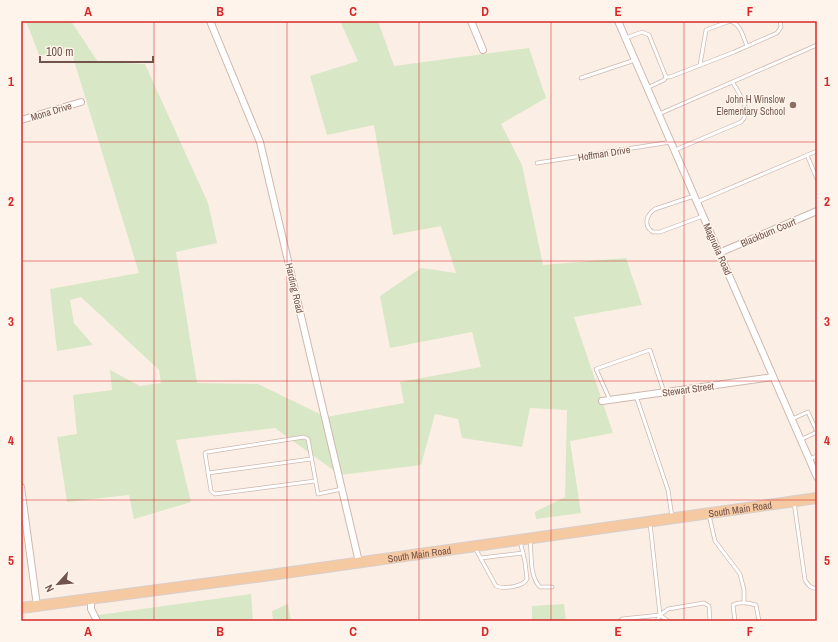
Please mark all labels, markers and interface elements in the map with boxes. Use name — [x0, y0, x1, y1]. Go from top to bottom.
text: A — [84, 3, 92, 20]
text: B — [216, 3, 224, 20]
text: C — [349, 3, 357, 20]
text: D — [481, 3, 489, 20]
text: E — [614, 3, 622, 20]
text: F — [747, 3, 754, 20]
scale bar — [40, 38, 153, 64]
text: 100 m — [46, 44, 73, 60]
text: 1 — [8, 73, 14, 90]
text: 1 — [824, 73, 830, 90]
place label: John H Winslow Elementary School — [716, 93, 785, 118]
street label: Mona Drive — [29, 99, 74, 124]
marker: John H Winslow Elementary School — [788, 100, 798, 110]
street label: Hoffman Drive — [577, 143, 632, 164]
text: 2 — [8, 193, 14, 210]
text: 2 — [824, 193, 830, 210]
street label: Blackburn Court — [739, 215, 798, 250]
street label: Magnolia Road — [700, 221, 735, 277]
street label: Harding Road — [282, 262, 307, 314]
text: 3 — [8, 313, 14, 330]
text: 3 — [824, 313, 830, 330]
street label: Stewart Street — [661, 379, 715, 400]
text: 4 — [8, 432, 14, 449]
text: 4 — [824, 432, 830, 449]
street label: South Main Road — [708, 498, 773, 520]
street label: South Main Road — [387, 544, 452, 565]
text: 5 — [8, 552, 14, 569]
text: 5 — [824, 552, 830, 569]
north arrow — [38, 564, 78, 604]
text: N — [41, 582, 57, 595]
text: A — [84, 623, 92, 640]
text: B — [216, 623, 224, 640]
text: C — [349, 623, 357, 640]
text: D — [481, 623, 489, 640]
text: E — [614, 623, 622, 640]
text: F — [747, 623, 754, 640]

